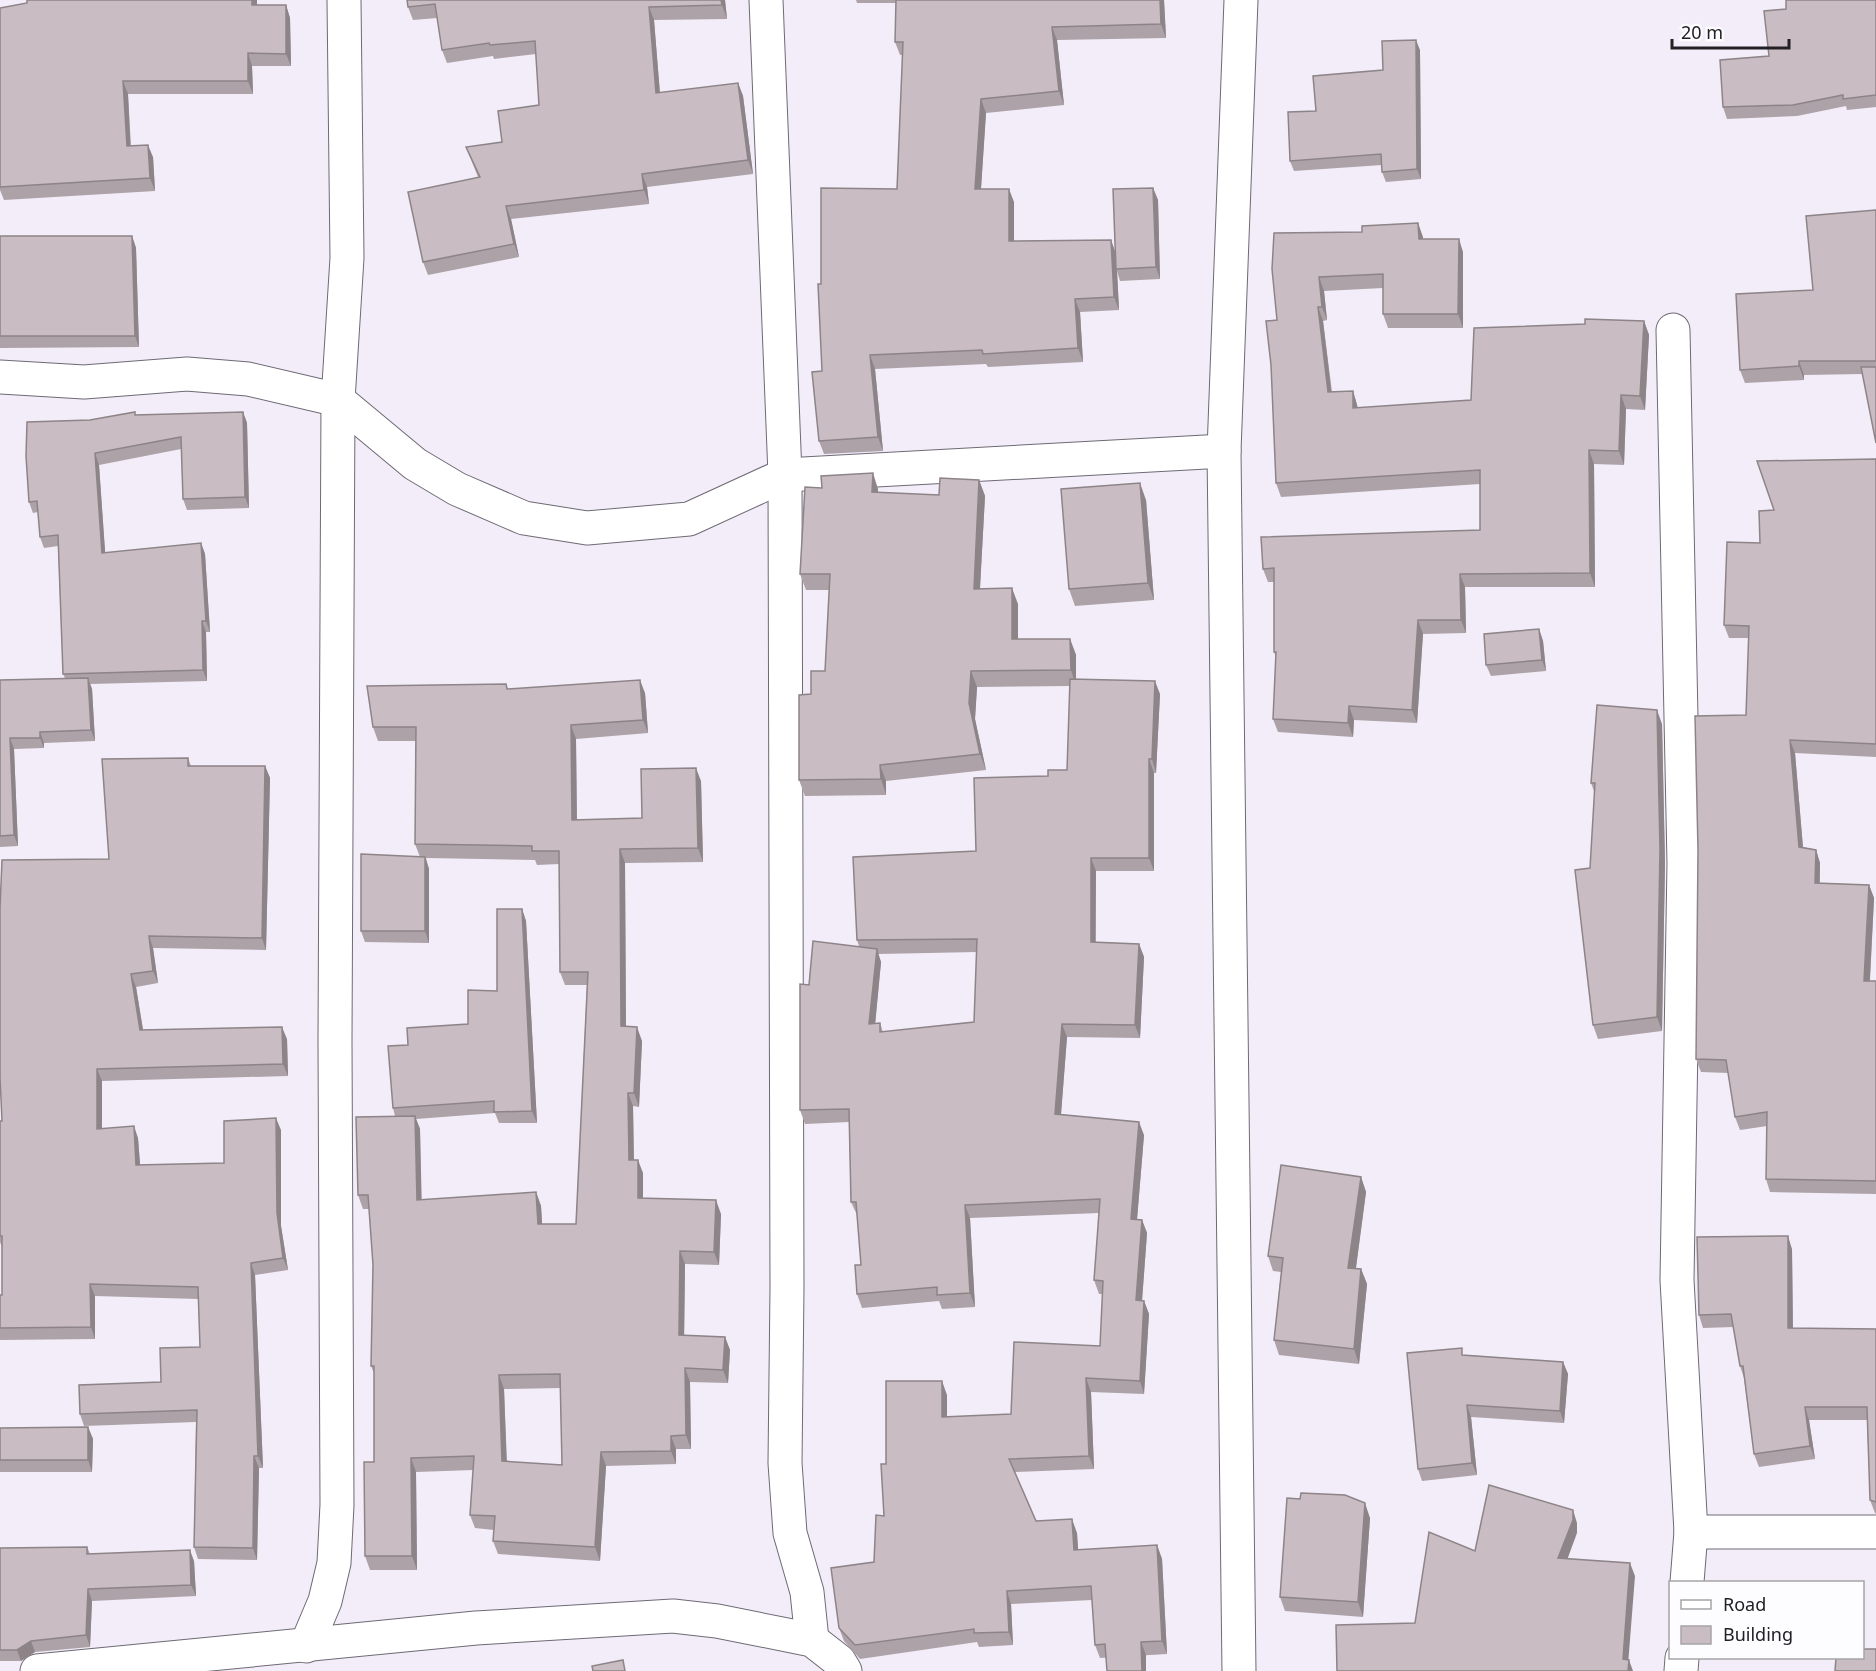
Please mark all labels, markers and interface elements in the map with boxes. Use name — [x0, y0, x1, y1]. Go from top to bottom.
scale bar — [1672, 12, 1789, 50]
text: 20 m — [1681, 20, 1723, 44]
legend — [1669, 1581, 1864, 1659]
text: Road — [1723, 1592, 1766, 1616]
text: Building — [1723, 1622, 1793, 1646]

